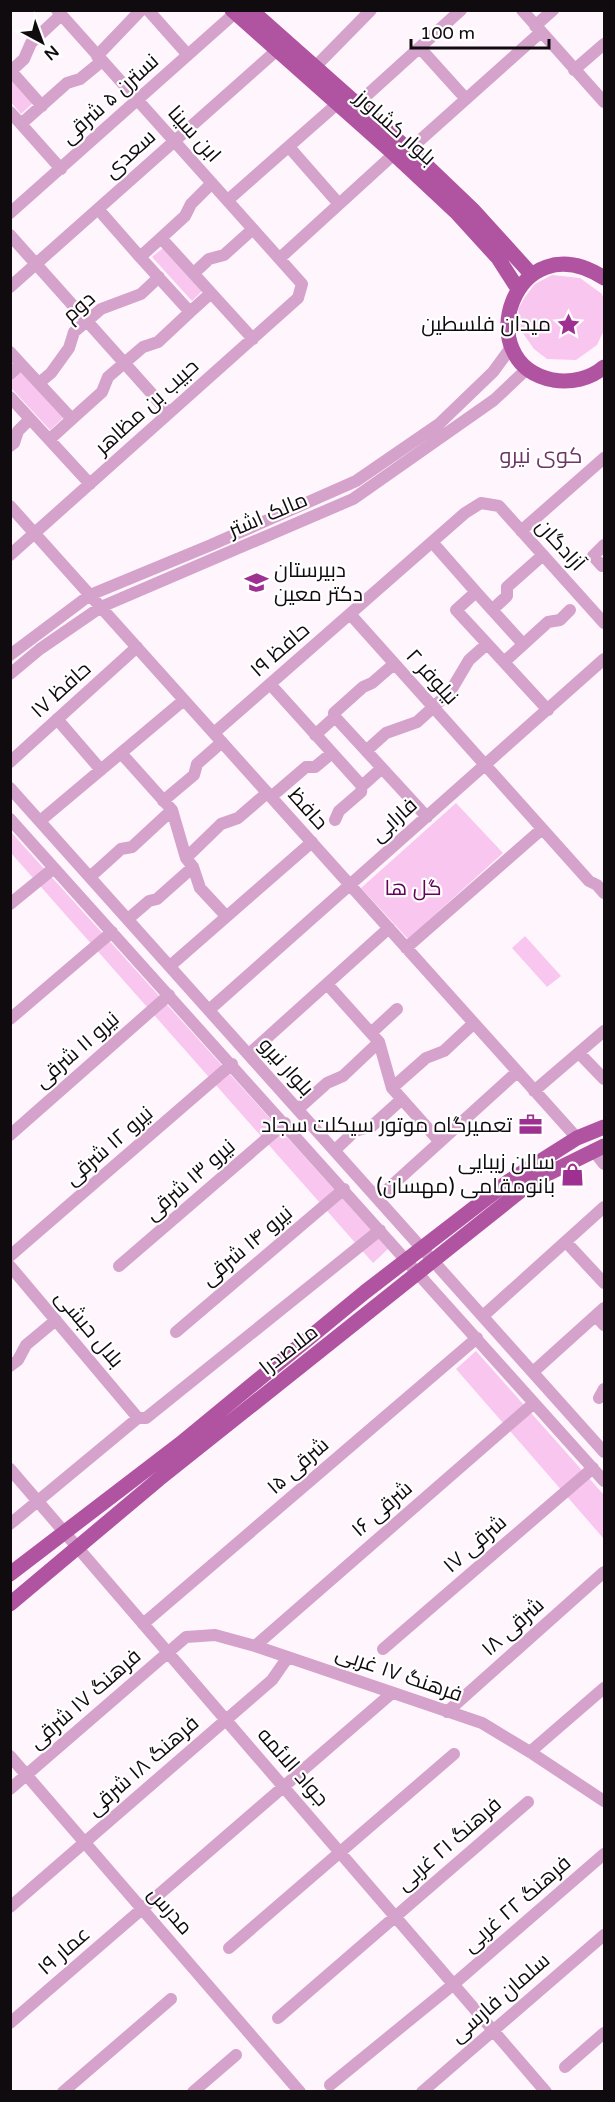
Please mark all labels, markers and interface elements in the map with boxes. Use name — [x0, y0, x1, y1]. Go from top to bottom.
north arrow — [12, 12, 72, 72]
scale bar — [411, 12, 549, 50]
text: 100 m — [420, 22, 475, 44]
text: N — [40, 41, 63, 64]
street label: نسترن ۵ شرقی — [56, 49, 164, 149]
street label: بلوار کشاورز — [348, 84, 441, 171]
street label: ابن سینا — [162, 101, 226, 167]
street label: سعدی — [99, 124, 161, 184]
street label: دوم — [58, 286, 101, 329]
place icon: میدان فلسطین — [556, 311, 582, 337]
place label: میدان فلسطین — [421, 312, 551, 337]
street label: حبیب بن مظاهر — [89, 354, 204, 461]
district label: کوی نیرو — [500, 443, 582, 469]
street label: مالک اشتر — [224, 487, 311, 543]
street label: آزادگان — [530, 514, 590, 576]
place label: دبیرستان دکتر معین — [274, 558, 363, 607]
school or university icon: دبیرستان دکتر معین — [243, 569, 269, 595]
street label: حافظ ۱۹ — [245, 618, 315, 682]
street label: نیلوفر ۲ — [401, 644, 463, 710]
street label: حافظ ۱۷ — [26, 656, 96, 724]
street label: حافظ — [283, 783, 333, 835]
street label: فارابی — [365, 793, 423, 847]
park label: گل ها — [384, 876, 442, 901]
street label: نیرو ۱۱ شرقی — [30, 1006, 124, 1094]
street label: بلوار نیرو — [253, 1032, 319, 1102]
street label: نیرو ۱۲ شرقی — [60, 1101, 158, 1191]
office icon: تعمیرگاه موتور سیکلت سجاد — [517, 1112, 543, 1138]
place label: تعمیرگاه موتور سیکلت سجاد — [261, 1113, 512, 1138]
street label: نیرو ۱۳ شرقی — [140, 1134, 240, 1226]
place label: سالن زیبایی بانومقامی (مهسان) — [376, 1150, 555, 1199]
shop icon: سالن زیبایی بانومقامی (مهسان) — [560, 1161, 586, 1187]
street label: نیرو ۱۴ شرقی — [196, 1201, 298, 1291]
street label: بلال حبشی — [49, 1285, 129, 1373]
street label: ملاصدرا — [255, 1319, 323, 1381]
street label: ۱۵ شرقی — [262, 1432, 334, 1500]
street label: ۱۶ شرقی — [346, 1476, 418, 1542]
street label: ۱۷ شرقی — [438, 1510, 512, 1578]
street label: ۱۸ شرقی — [477, 1592, 549, 1662]
street label: فرهنگ ۱۷ غربی — [332, 1641, 466, 1707]
street label: فرهنگ ۱۷ شرقی — [24, 1644, 146, 1754]
street label: فرهنگ ۱۸ شرقی — [82, 1711, 204, 1821]
street label: جواد الائمه — [252, 1723, 334, 1811]
street label: فرهنگ ۲۱ غربی — [392, 1792, 506, 1896]
street label: فرهنگ ۲۲ غربی — [458, 1850, 576, 1958]
street label: مدرس — [142, 1882, 198, 1940]
street label: عمار ۱۹ — [33, 1921, 95, 1981]
street label: سلمان فارسی — [445, 1948, 555, 2048]

